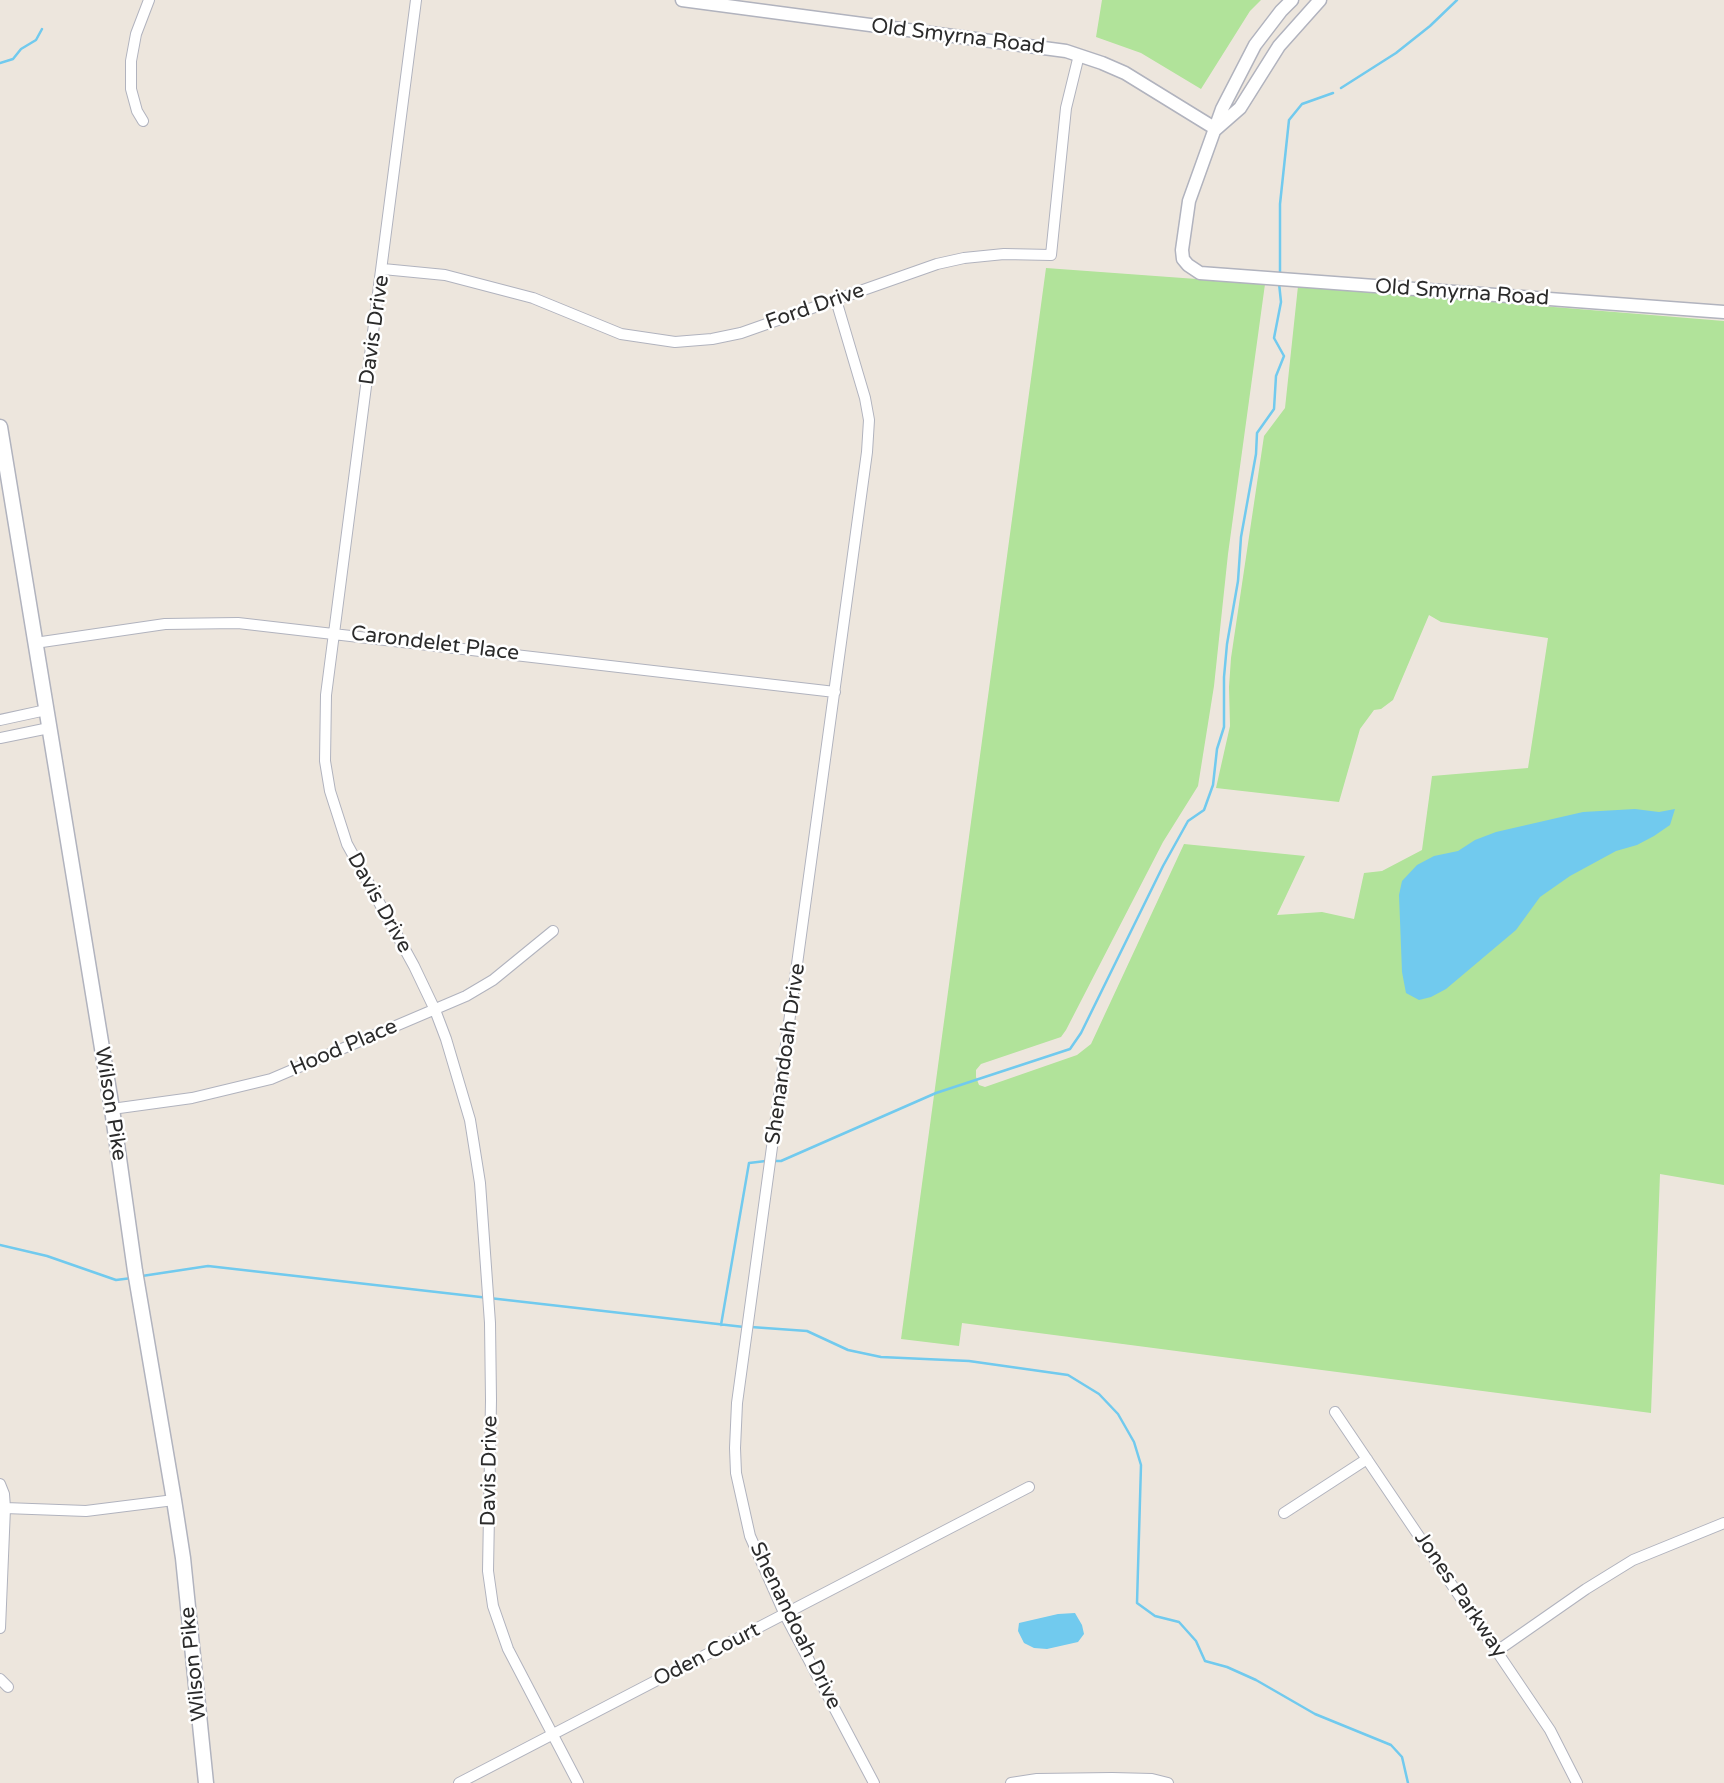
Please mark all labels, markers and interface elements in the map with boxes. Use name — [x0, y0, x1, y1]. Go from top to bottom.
street label: Old Smyrna Road — [870, 14, 1046, 60]
street label: Davis Drive — [355, 273, 395, 387]
street label: Old Smyrna Road — [1374, 274, 1550, 312]
street label: Ford Drive — [762, 278, 868, 336]
street label: Carondelet Place — [349, 621, 521, 667]
street label: Davis Drive — [341, 848, 417, 958]
street label: Shenandoah Drive — [761, 962, 811, 1146]
street label: Hood Place — [287, 1014, 401, 1082]
street label: Wilson Pike — [89, 1045, 131, 1163]
street label: Davis Drive — [476, 1415, 504, 1527]
street label: Jones Parkway — [1408, 1527, 1512, 1663]
street label: Shenandoah Drive — [744, 1538, 846, 1714]
street label: Wilson Pike — [175, 1606, 213, 1722]
street label: Oden Court — [650, 1617, 764, 1693]

